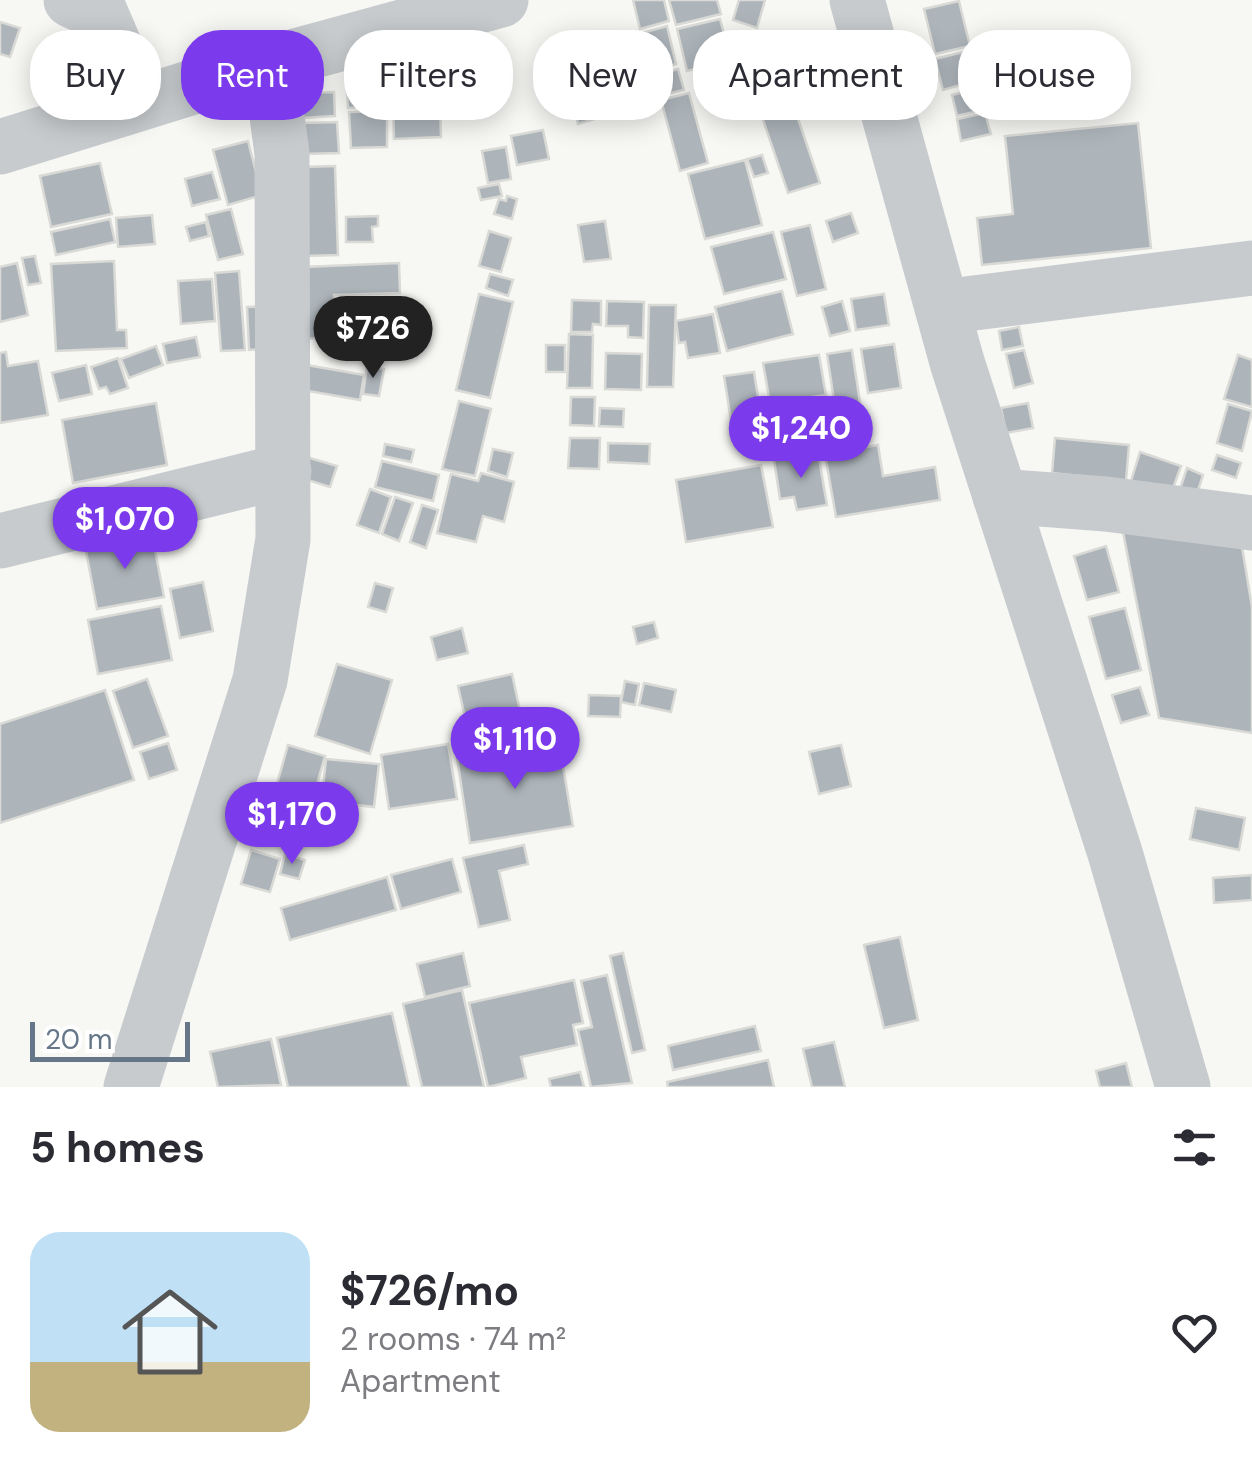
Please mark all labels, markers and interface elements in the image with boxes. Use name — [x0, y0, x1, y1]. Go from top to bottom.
chip: Buy — [30, 30, 161, 120]
chip: Rent — [181, 30, 324, 120]
chip: Filters — [344, 30, 513, 120]
chip: New — [533, 30, 673, 120]
chip: Apartment — [693, 30, 938, 120]
chip: House — [958, 30, 1131, 120]
pin: $726 — [314, 296, 432, 381]
text: $726 — [336, 307, 410, 349]
pin: $1,240 — [720, 396, 882, 481]
text: $1,240 — [751, 407, 851, 449]
pin: $1,070 — [44, 487, 206, 572]
text: $1,070 — [75, 498, 175, 540]
pin: $1,110 — [434, 707, 596, 792]
text: $1,110 — [473, 718, 557, 760]
pin: $1,170 — [211, 782, 373, 867]
text: $1,170 — [247, 793, 337, 835]
scale bar — [30, 1017, 190, 1062]
text: 20 m — [45, 1021, 112, 1058]
text: 5 homes — [30, 1120, 205, 1175]
icon: filters — [1167, 1120, 1222, 1175]
text: $726/mo — [340, 1263, 519, 1318]
icon: home — [110, 1272, 230, 1392]
icon: heart — [1167, 1305, 1222, 1360]
text: 2 rooms · 74 m² — [340, 1318, 566, 1360]
text: Apartment — [340, 1360, 501, 1402]

